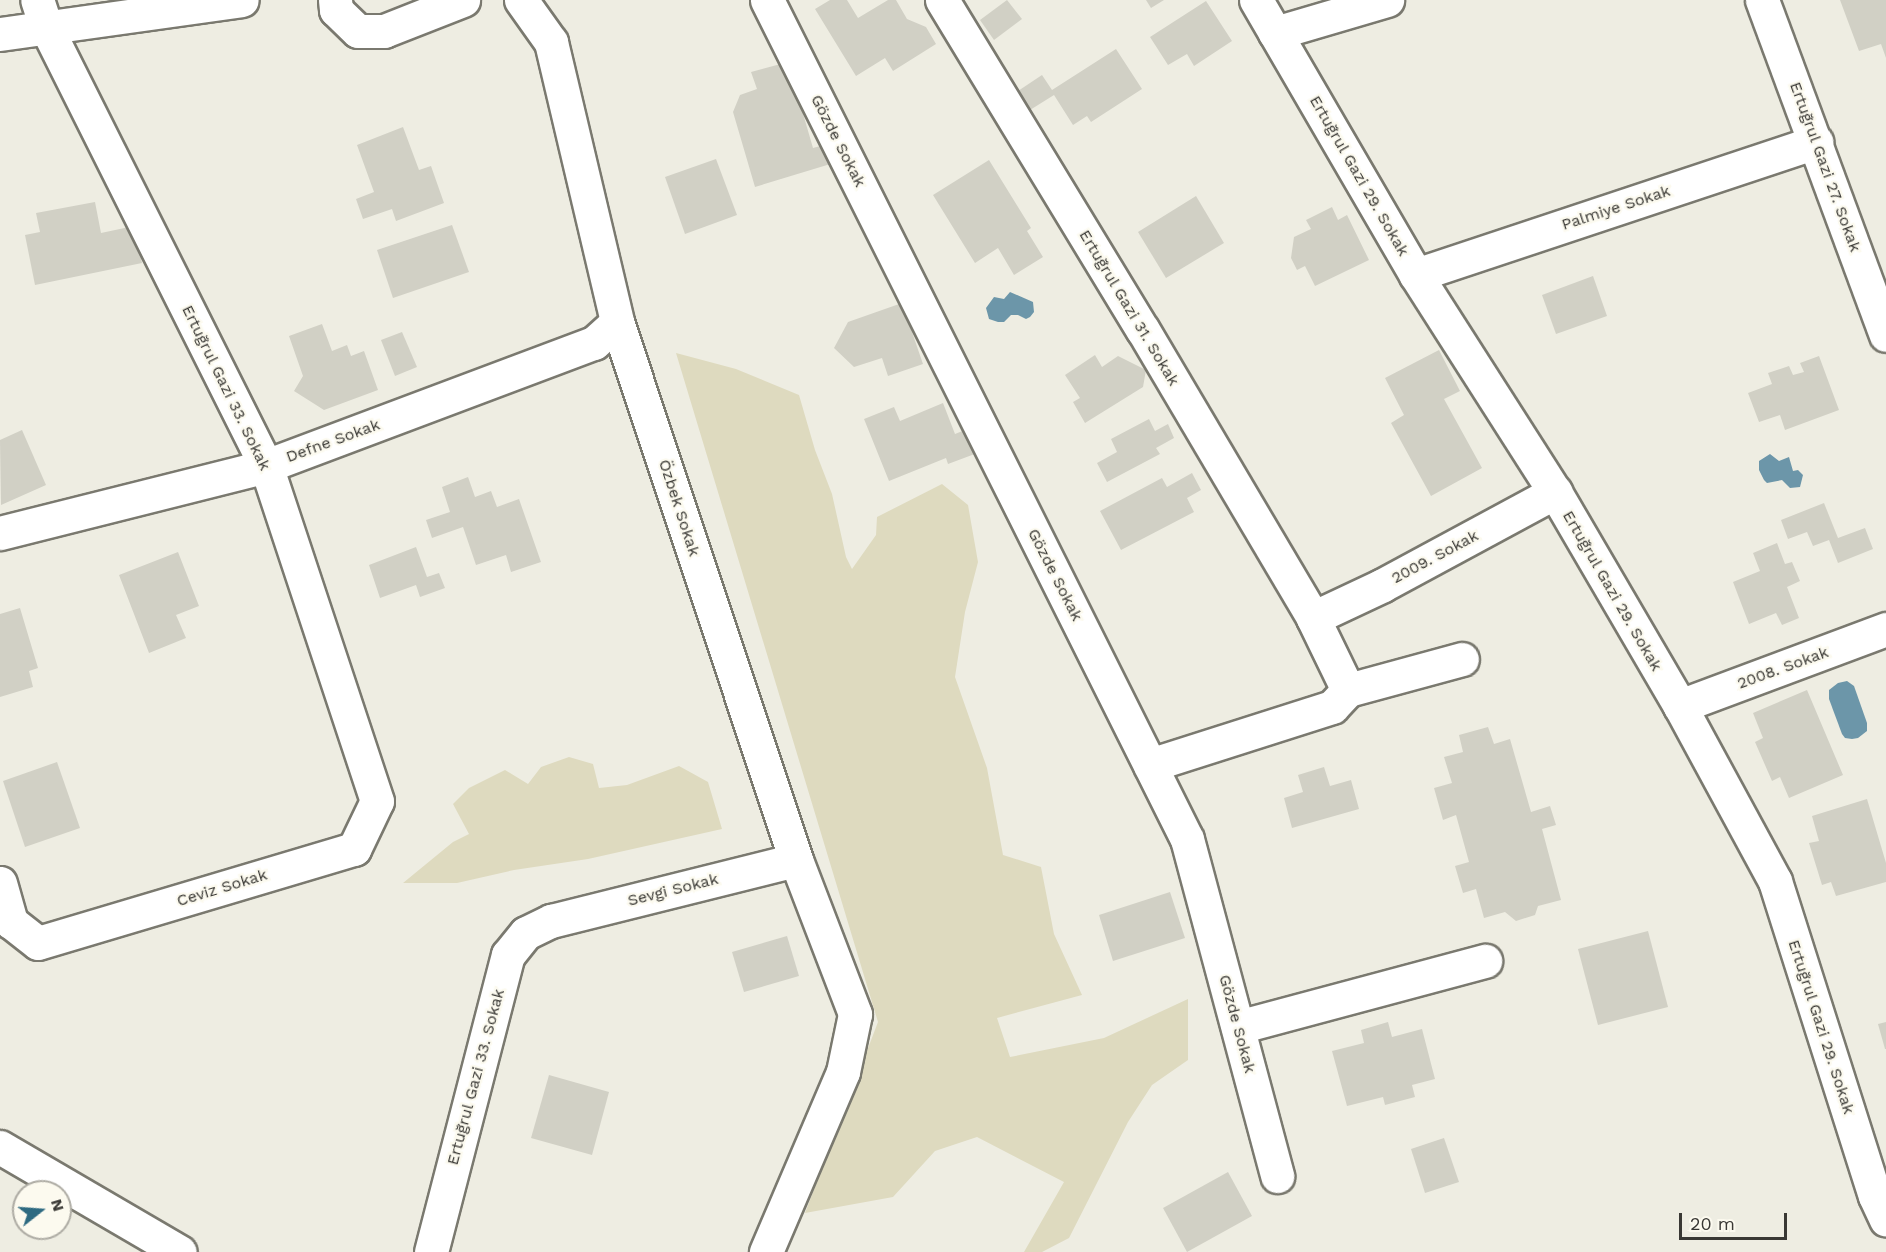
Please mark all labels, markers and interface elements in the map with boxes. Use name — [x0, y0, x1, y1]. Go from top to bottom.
street label: Ertuğrul Gazi 27. Sokak — [1785, 79, 1865, 255]
street label: Gözde Sokak — [806, 92, 870, 190]
street label: Ertuğrul Gazi 29. Sokak — [1305, 92, 1413, 260]
street label: Palmiye Sokak — [1559, 181, 1673, 235]
street label: Ertuğrul Gazi 31. Sokak — [1075, 226, 1183, 390]
street label: Ertuğrul Gazi 33. Sokak — [177, 302, 275, 474]
street label: Defne Sokak — [283, 415, 383, 467]
street label: Özbek Sokak — [654, 457, 704, 559]
street label: Ertuğrul Gazi 29. Sokak — [1558, 507, 1666, 675]
street label: Gözde Sokak — [1023, 526, 1087, 624]
street label: 2009. Sokak — [1388, 526, 1482, 588]
street label: 2008. Sokak — [1735, 643, 1831, 693]
street label: Ceviz Sokak — [175, 865, 269, 911]
street label: Sevgi Sokak — [626, 869, 720, 911]
street label: Ertuğrul Gazi 29. Sokak — [1784, 937, 1858, 1117]
street label: Gözde Sokak — [1215, 973, 1259, 1075]
street label: Ertuğrul Gazi 33. Sokak — [443, 986, 509, 1168]
north arrow — [12, 1180, 72, 1240]
text: N — [47, 1197, 69, 1214]
scale bar — [1682, 1201, 1790, 1239]
text: 20 m — [1690, 1213, 1735, 1234]

